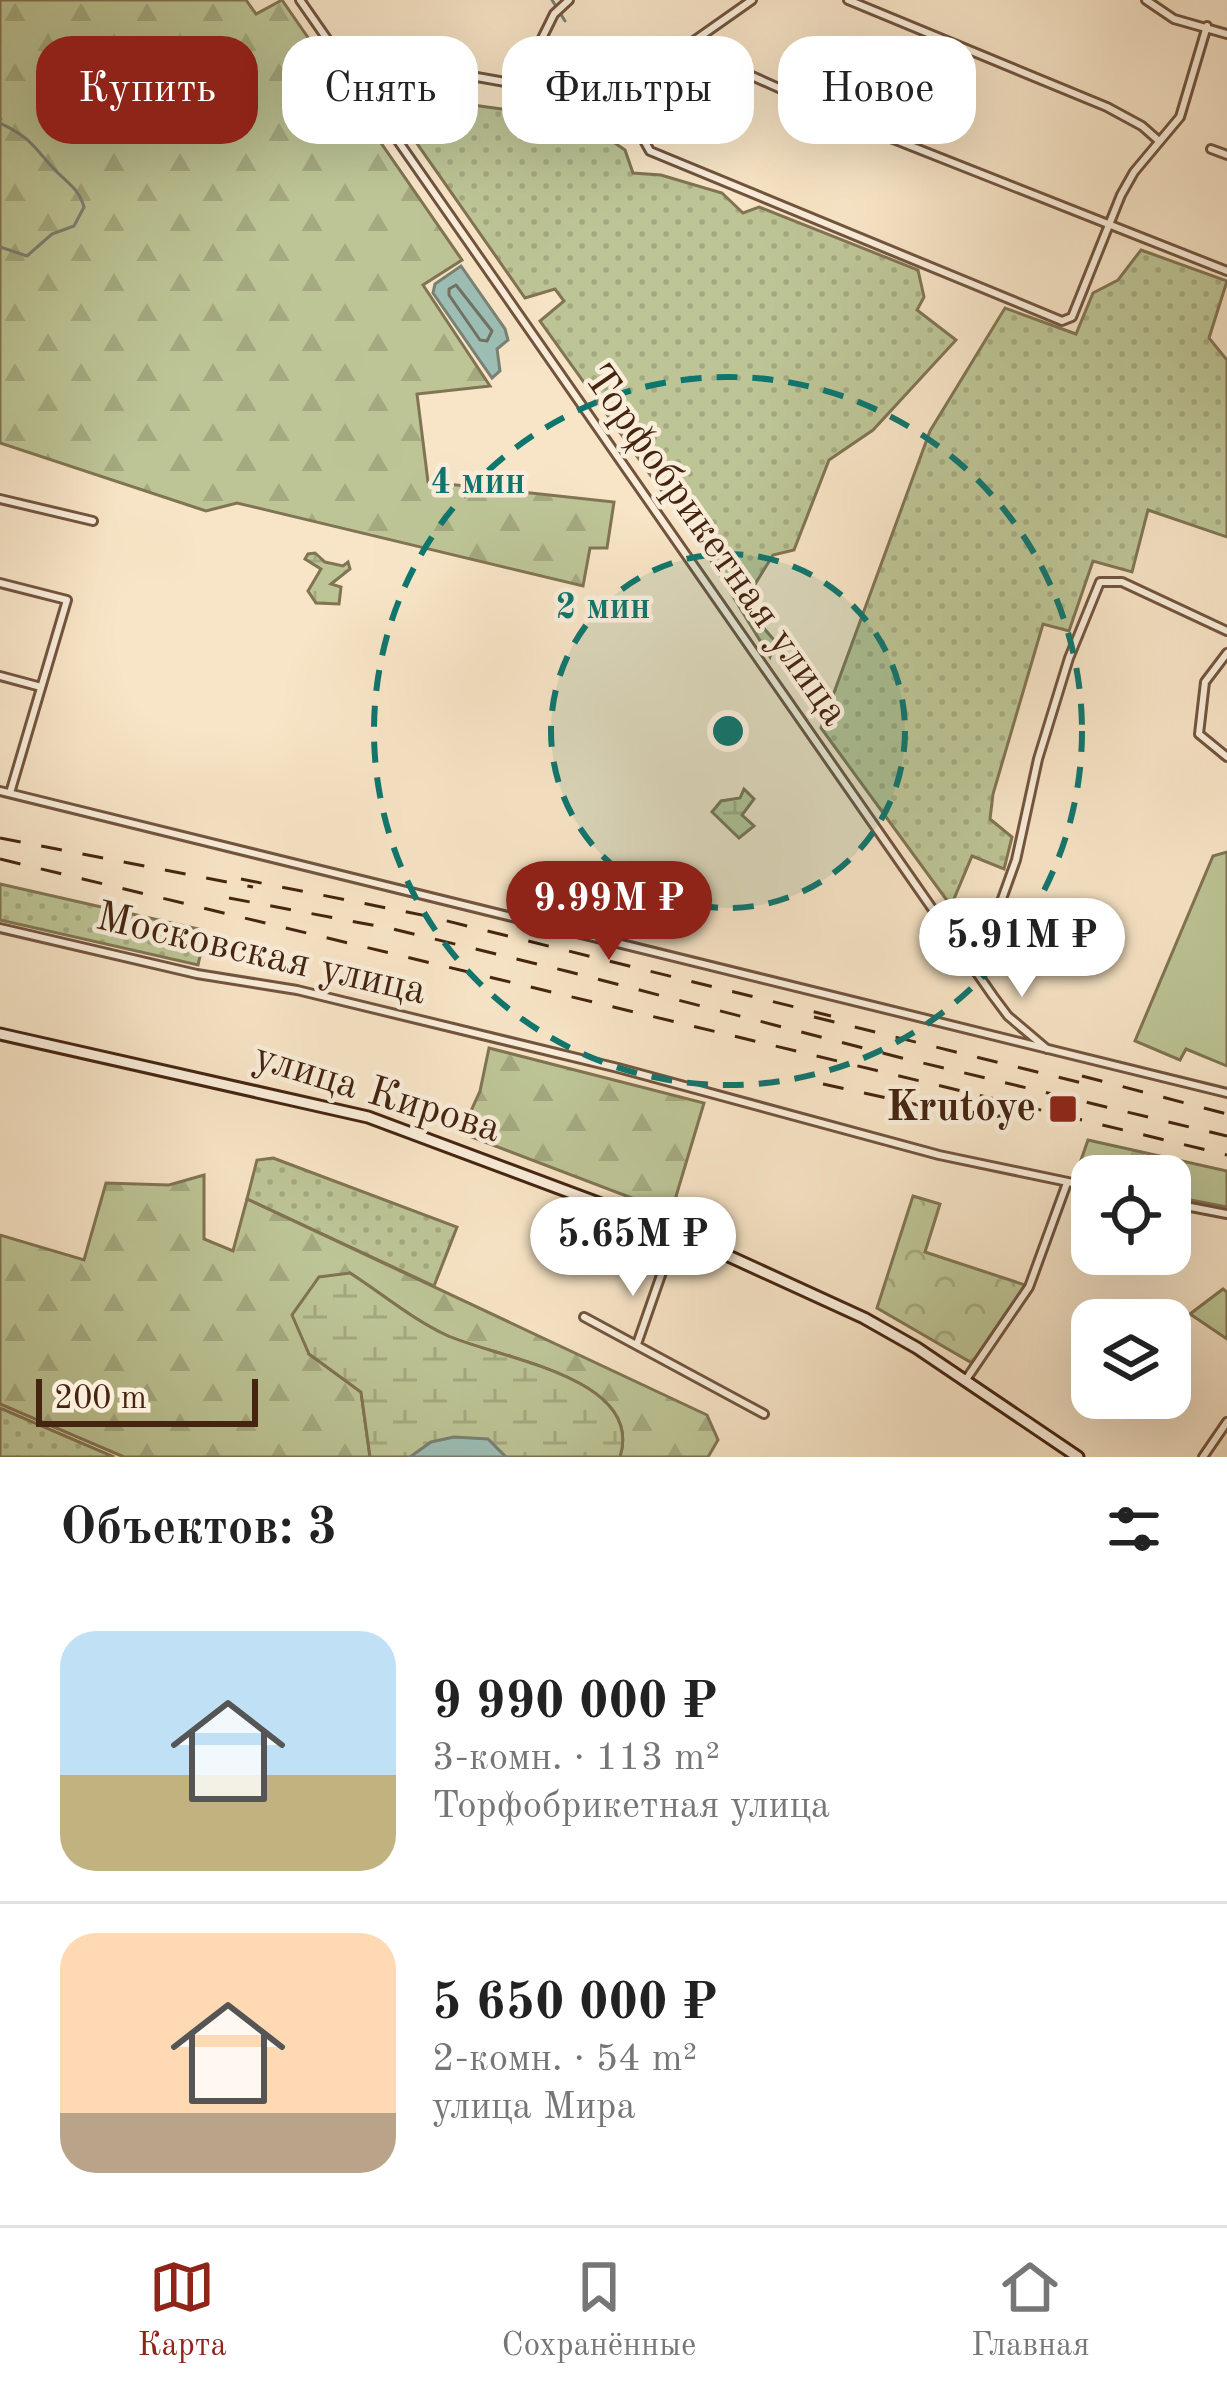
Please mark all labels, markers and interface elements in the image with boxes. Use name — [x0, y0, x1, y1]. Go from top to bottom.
chip: Купить — [36, 36, 258, 144]
chip: Снять — [282, 36, 478, 144]
chip: Фильтры — [502, 36, 754, 144]
chip: Новое — [778, 36, 976, 144]
street label: Торфобрикетная улица — [574, 358, 855, 734]
text: 4 мин — [430, 466, 526, 502]
text: 2 мин — [555, 591, 651, 627]
centre of rings — [707, 710, 749, 752]
pin: 9.99M ₽ — [498, 861, 720, 963]
text: 9.99M ₽ — [533, 880, 685, 919]
street label: Московская улица — [92, 897, 430, 1013]
pin: 5.91M ₽ — [911, 898, 1133, 1000]
text: 5.91M ₽ — [946, 917, 1098, 956]
street label: улица Кирова — [249, 1037, 505, 1151]
place label: Krutoye — [886, 1088, 1036, 1130]
marker: Krutoye — [1047, 1093, 1079, 1125]
map controls — [1071, 1155, 1191, 1419]
button: locate — [1071, 1155, 1191, 1275]
pin: 5.65M ₽ — [522, 1197, 744, 1299]
text: 5.65M ₽ — [557, 1216, 709, 1255]
button: layers — [1071, 1299, 1191, 1419]
scale bar — [36, 1373, 258, 1426]
text: 200 m — [54, 1383, 147, 1416]
icon: filters — [1101, 1496, 1167, 1562]
text: Объектов: 3 — [60, 1504, 337, 1555]
text: 9 990 000 ₽ — [432, 1678, 718, 1729]
icon: home — [156, 1679, 300, 1823]
text: 3-комн. · 113 m² — [432, 1739, 720, 1778]
text: Торфобрикетная улица — [432, 1787, 830, 1826]
text: 5 650 000 ₽ — [432, 1979, 718, 2030]
icon: home — [156, 1981, 300, 2125]
text: 2-комн. · 54 m² — [432, 2040, 697, 2079]
text: улица Мира — [432, 2088, 636, 2127]
tab: Карта — [137, 2254, 227, 2367]
tab: Сохранённые — [502, 2254, 696, 2367]
tab: Главная — [971, 2254, 1090, 2367]

